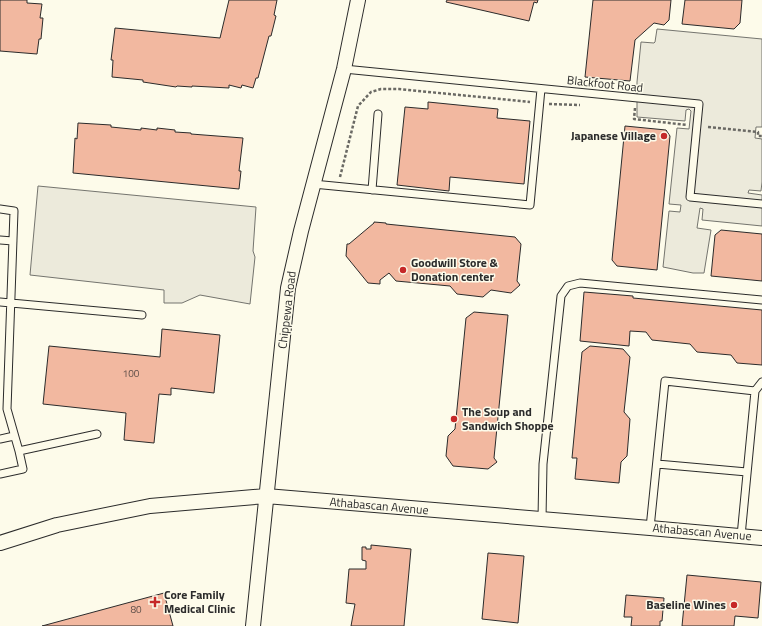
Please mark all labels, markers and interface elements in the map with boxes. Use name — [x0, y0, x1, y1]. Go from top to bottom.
street label: Blackfoot Road — [566, 70, 644, 97]
place label: Japanese Village — [571, 126, 656, 145]
marker: Japanese Village — [659, 131, 669, 141]
place label: Goodwill Store & Donation center — [411, 253, 499, 286]
marker: Goodwill Store & Donation center — [398, 265, 408, 275]
street label: Chippewa Road — [272, 270, 301, 350]
house number: 100 — [123, 366, 140, 381]
place label: The Soup and Sandwich Shoppe — [462, 402, 554, 435]
marker: The Soup and Sandwich Shoppe — [449, 414, 459, 424]
street label: Athabascan Avenue — [329, 492, 429, 519]
street label: Athabascan Avenue — [652, 518, 752, 545]
place label: Core Family Medical Clinic — [164, 585, 235, 618]
place label: Baseline Wines — [646, 595, 726, 614]
marker: Core Family Medical Clinic — [149, 596, 161, 608]
marker: Baseline Wines — [729, 600, 739, 610]
house number: 80 — [130, 602, 142, 617]

